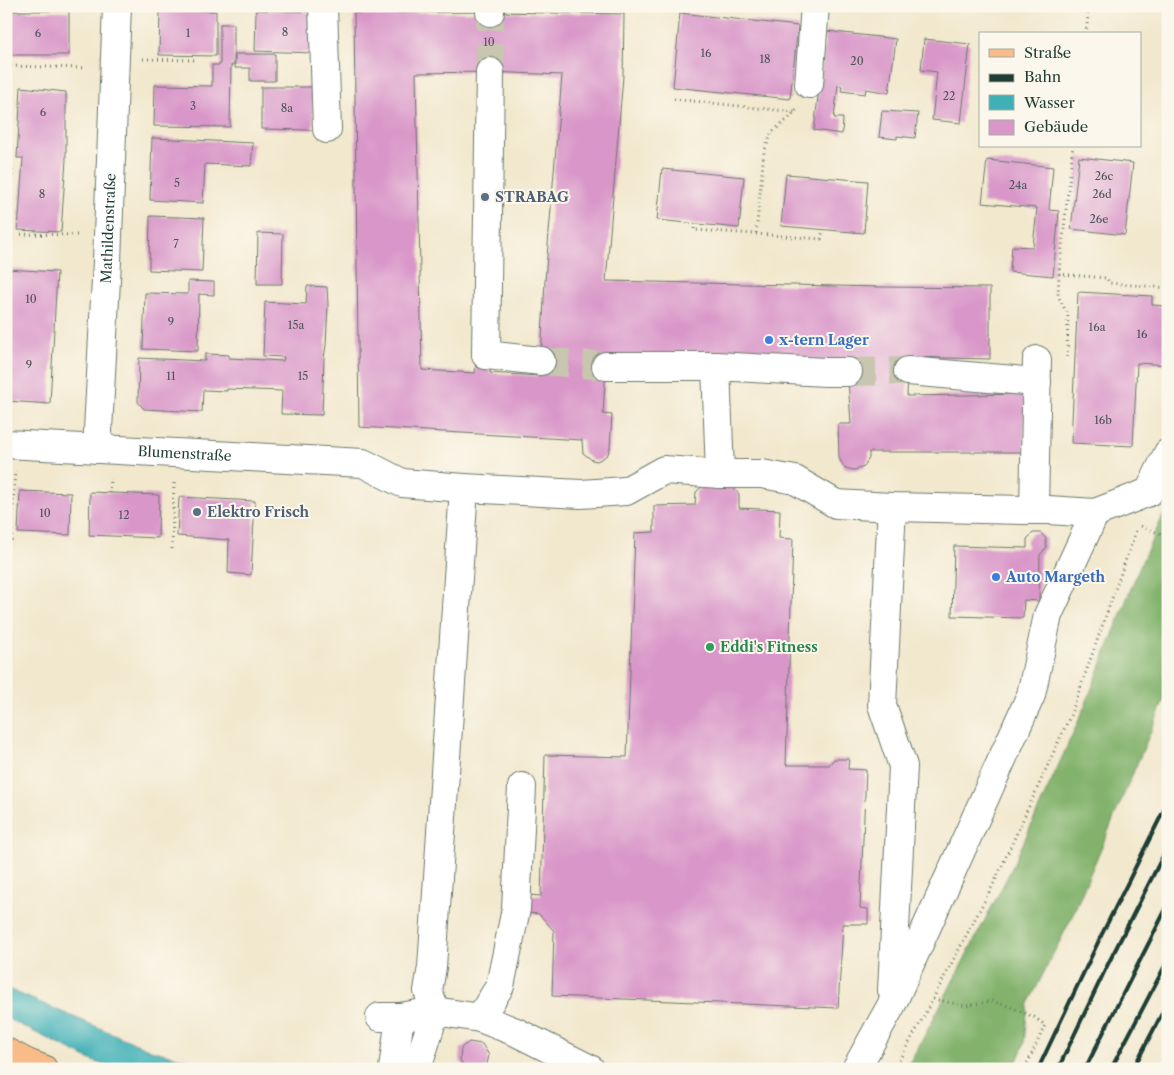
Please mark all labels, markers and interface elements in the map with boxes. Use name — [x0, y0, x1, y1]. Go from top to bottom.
house number: 8 — [282, 25, 288, 39]
house number: 6 — [35, 26, 42, 40]
house number: 1 — [186, 26, 191, 40]
legend — [979, 32, 1142, 148]
house number: 10 — [483, 35, 495, 49]
text: Straße — [1024, 43, 1071, 62]
house number: 16 — [700, 46, 712, 60]
house number: 18 — [759, 52, 771, 66]
house number: 20 — [850, 54, 864, 68]
text: Bahn — [1024, 67, 1062, 86]
house number: 22 — [943, 89, 955, 103]
text: Wasser — [1023, 93, 1075, 112]
house number: 3 — [190, 99, 196, 113]
house number: 8a — [281, 101, 293, 115]
house number: 6 — [40, 105, 47, 119]
text: Gebäude — [1024, 117, 1088, 136]
house number: 26c — [1095, 169, 1113, 183]
street label: Mathildenstraße — [97, 173, 119, 284]
house number: 5 — [174, 176, 180, 190]
house number: 24a — [1009, 178, 1027, 192]
house number: 8 — [39, 187, 45, 201]
house number: 26d — [1092, 187, 1112, 201]
place label: STRABAG — [495, 188, 569, 206]
marker: STRABAG — [479, 191, 491, 203]
house number: 26e — [1090, 212, 1108, 226]
house number: 7 — [173, 237, 179, 251]
house number: 10 — [25, 292, 37, 306]
house number: 9 — [168, 315, 174, 329]
house number: 15a — [288, 318, 304, 332]
house number: 16a — [1089, 320, 1106, 334]
house number: 16 — [1136, 327, 1148, 341]
place label: x-tern Lager — [779, 331, 869, 349]
marker: x-tern Lager — [763, 334, 775, 346]
house number: 9 — [26, 358, 32, 372]
house number: 11 — [166, 369, 176, 383]
house number: 15 — [298, 369, 308, 383]
house number: 16b — [1094, 413, 1112, 427]
street label: Blumenstraße — [137, 442, 232, 465]
place label: Elektro Frisch — [207, 503, 310, 521]
house number: 10 — [39, 506, 51, 520]
marker: Elektro Frisch — [191, 506, 203, 518]
house number: 12 — [119, 508, 129, 522]
place label: Auto Margeth — [1005, 568, 1106, 586]
marker: Auto Margeth — [990, 571, 1002, 583]
place label: Eddi's Fitness — [720, 638, 818, 656]
marker: Eddi's Fitness — [704, 641, 716, 653]

